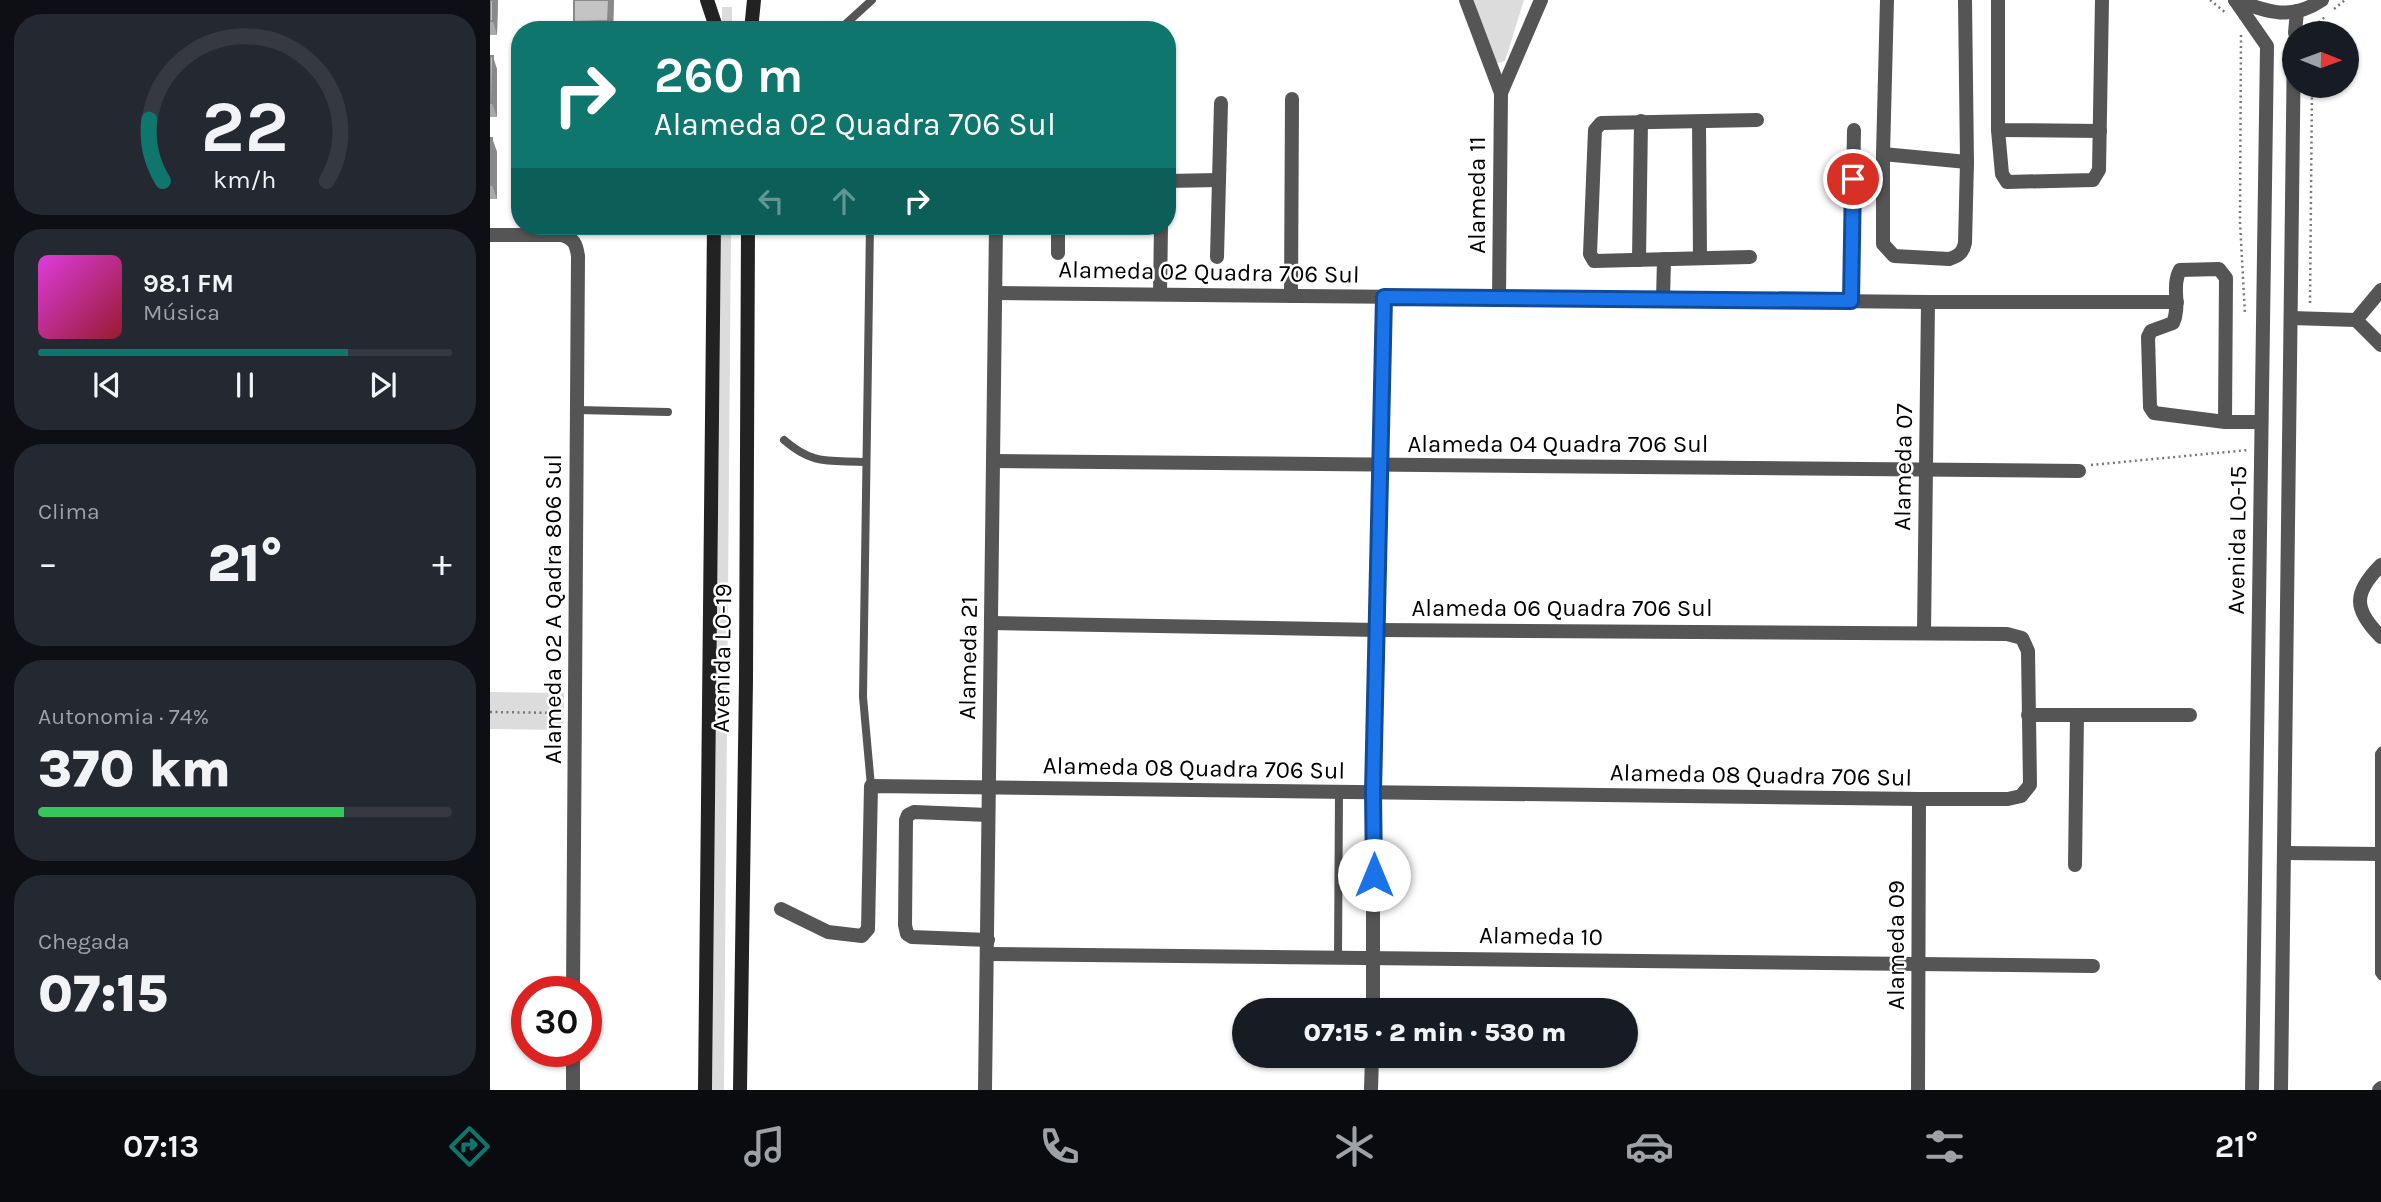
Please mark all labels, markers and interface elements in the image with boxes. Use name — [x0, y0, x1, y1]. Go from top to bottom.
north arrow — [2282, 21, 2359, 98]
map controls — [2282, 21, 2359, 98]
text: 260 m — [654, 47, 803, 104]
icon: right — [539, 49, 630, 140]
text: 22 — [201, 84, 289, 169]
text: Alameda 02 Quadra 706 Sul — [654, 106, 1056, 143]
street label: Alameda 11 — [1463, 136, 1491, 254]
pin — [1823, 149, 1883, 209]
icon: arrive — [1834, 160, 1872, 198]
text: km/h — [213, 164, 277, 193]
icon: left — [752, 182, 790, 220]
icon: ahead — [825, 182, 863, 220]
icon: right — [898, 182, 936, 220]
street label: Alameda 02 Quadra 706 Sul — [1058, 255, 1360, 289]
text: 98.1 FM — [143, 268, 234, 299]
text: Música — [143, 299, 220, 326]
icon: previous — [88, 366, 126, 404]
icon: pause — [226, 366, 264, 404]
icon: next — [364, 366, 402, 404]
street label: Alameda 07 — [1888, 403, 1918, 531]
street label: Alameda 04 Quadra 706 Sul — [1408, 430, 1708, 458]
street label: Alameda 02 A Qadra 806 Sul — [539, 454, 567, 764]
street label: Avenida LO-15 — [2222, 465, 2252, 615]
text: Clima — [38, 498, 100, 525]
text: 21° — [207, 533, 283, 594]
text: − — [38, 541, 58, 586]
text: + — [432, 541, 452, 586]
street label: Avenida LO-19 — [707, 583, 737, 733]
street label: Alameda 06 Quadra 706 Sul — [1411, 594, 1713, 622]
street label: Alameda 21 — [953, 596, 983, 720]
text: Autonomia · 74% — [38, 703, 209, 730]
text: 370 km — [38, 738, 231, 799]
street label: Alameda 08 Quadra 706 Sul — [1043, 751, 1345, 785]
street label: Alameda 08 Quadra 706 Sul — [1610, 758, 1912, 792]
position arrow — [1337, 838, 1411, 912]
street label: Alameda 09 — [1882, 880, 1910, 1010]
street label: Alameda 10 — [1479, 921, 1603, 951]
text: Chegada — [38, 928, 130, 955]
text: 07:15 — [38, 963, 168, 1024]
speed limit sign: 30 — [511, 976, 602, 1067]
text: 07:15 · 2 min · 530 m — [1304, 1017, 1566, 1048]
icon: directions — [445, 1122, 494, 1171]
icon: music — [740, 1122, 789, 1171]
icon: phone — [1035, 1122, 1084, 1171]
icon: climate — [1330, 1122, 1379, 1171]
icon: car — [1625, 1122, 1674, 1171]
icon: filters — [1920, 1122, 1969, 1171]
text: 07:13 — [123, 1128, 199, 1165]
text: 21° — [2215, 1128, 2258, 1165]

